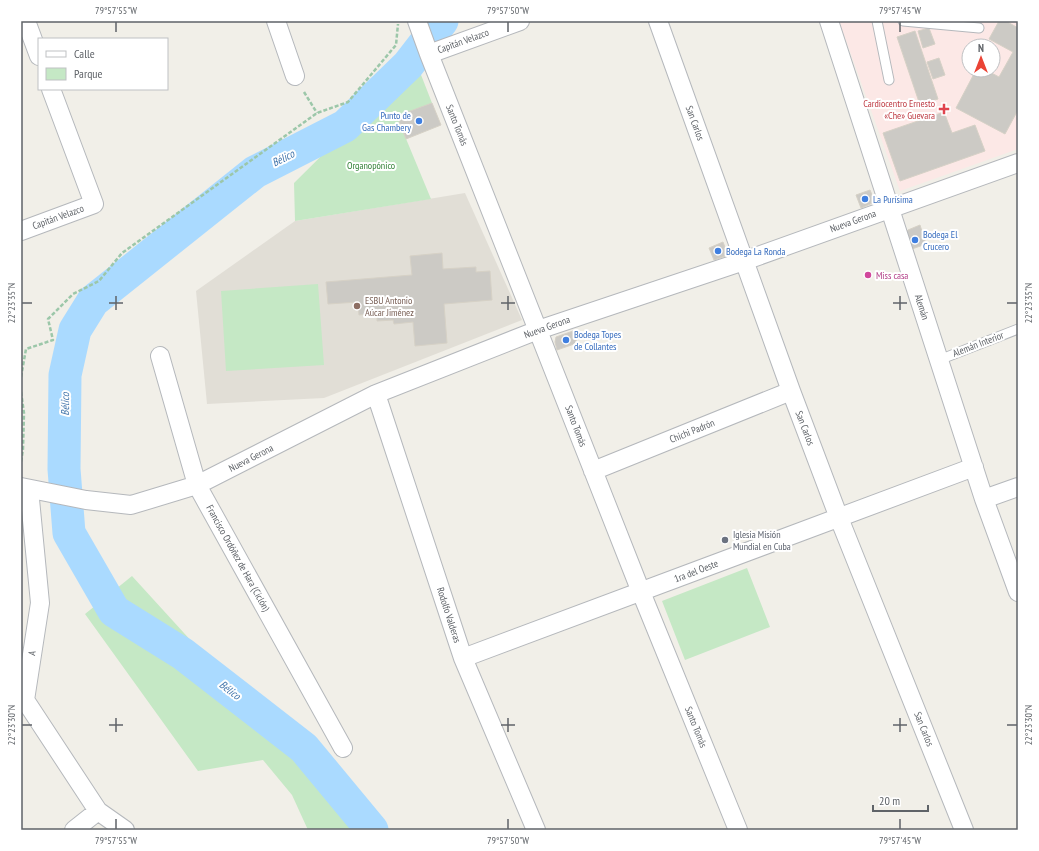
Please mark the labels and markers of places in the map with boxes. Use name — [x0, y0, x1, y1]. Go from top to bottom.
place label: Cardiocentro Ernesto «Che» Guevara — [863, 97, 935, 122]
marker: Cardiocentro Ernesto «Che» Guevara — [938, 103, 950, 115]
place label: Punto de Gas Chambery — [362, 109, 411, 134]
marker: Punto de Gas Chambery — [414, 116, 424, 126]
place label: La Purísima — [873, 193, 913, 206]
marker: La Purísima — [860, 194, 870, 204]
place label: Bodega El Crucero — [923, 228, 958, 253]
marker: Bodega El Crucero — [910, 235, 920, 245]
place label: Bodega La Ronda — [726, 245, 785, 258]
marker: Bodega La Ronda — [713, 246, 723, 256]
place label: Miss casa — [876, 269, 908, 282]
marker: Miss casa — [863, 270, 873, 280]
place label: ESBU Antonio Aúcar Jiménez — [365, 294, 414, 319]
marker: ESBU Antonio Aúcar Jiménez — [352, 301, 362, 311]
place label: Bodega Topes de Collantes — [574, 328, 622, 353]
marker: Bodega Topes de Collantes — [561, 335, 571, 345]
place label: Iglesia Misión Mundial en Cuba — [733, 528, 791, 553]
marker: Iglesia Misión Mundial en Cuba — [720, 535, 730, 545]

